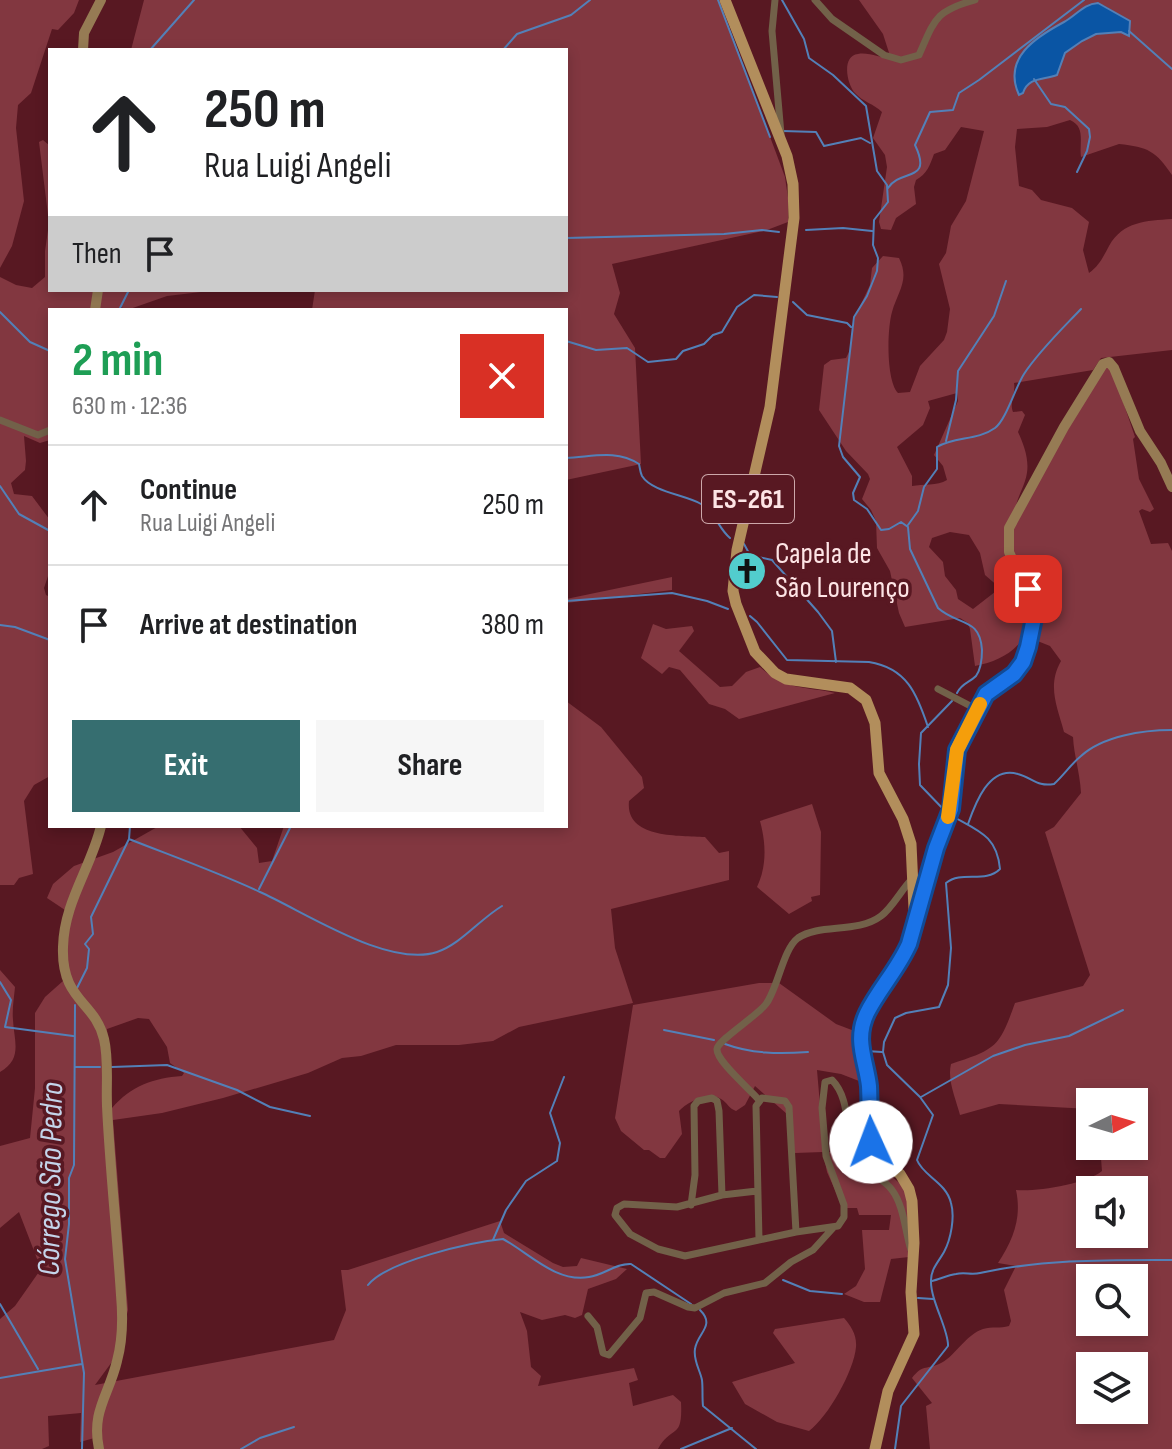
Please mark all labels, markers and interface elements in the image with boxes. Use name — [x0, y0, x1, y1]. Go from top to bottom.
text: 250 m — [204, 77, 326, 144]
icon: ahead — [72, 80, 176, 184]
text: Rua Luigi Angeli — [204, 145, 391, 188]
icon: arrive — [138, 232, 182, 276]
text: Then — [72, 236, 122, 272]
text: 2 min — [72, 332, 163, 389]
button: close — [460, 334, 544, 418]
text: 630 m · 12:36 — [72, 391, 187, 422]
text: Continue — [140, 472, 237, 508]
road number: ES-261 — [702, 475, 794, 523]
icon: ahead — [72, 483, 116, 527]
text: 250 m — [482, 487, 544, 523]
text: Rua Luigi Angeli — [140, 508, 275, 539]
place label: Capela de São Lourenço — [775, 536, 910, 606]
church icon: Capela de São Lourenço — [726, 550, 768, 592]
pin — [994, 555, 1062, 623]
icon: arrive — [1006, 567, 1050, 611]
icon: arrive — [72, 603, 116, 647]
text: Arrive at destination — [140, 607, 357, 643]
text: 380 m — [481, 607, 544, 643]
button: Exit — [72, 720, 300, 812]
button: Share — [316, 720, 544, 812]
water label: Córrego São Pedro — [30, 1082, 72, 1276]
north arrow — [1076, 1088, 1148, 1160]
map controls — [1076, 1088, 1148, 1424]
position arrow — [829, 1100, 913, 1184]
button: sound — [1076, 1176, 1148, 1248]
button: search — [1076, 1264, 1148, 1336]
button: layers — [1076, 1352, 1148, 1424]

